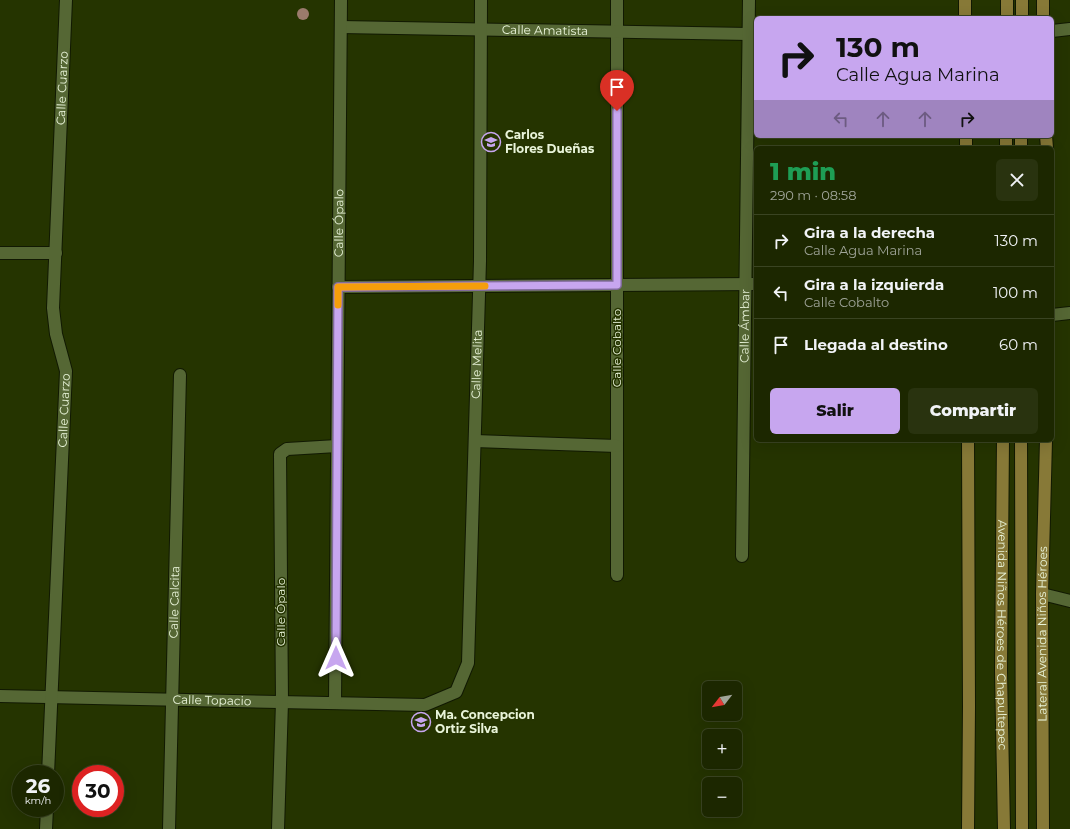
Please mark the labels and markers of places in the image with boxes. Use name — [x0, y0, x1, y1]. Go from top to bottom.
pin — [600, 70, 634, 111]
place label: Carlos Flores Dueñas — [505, 127, 595, 156]
school or university icon: Carlos Flores Dueñas — [480, 131, 502, 153]
place label: Ma. Concepcion Ortiz Silva — [435, 707, 535, 736]
school or university icon: Ma. Concepcion Ortiz Silva — [410, 711, 432, 733]

